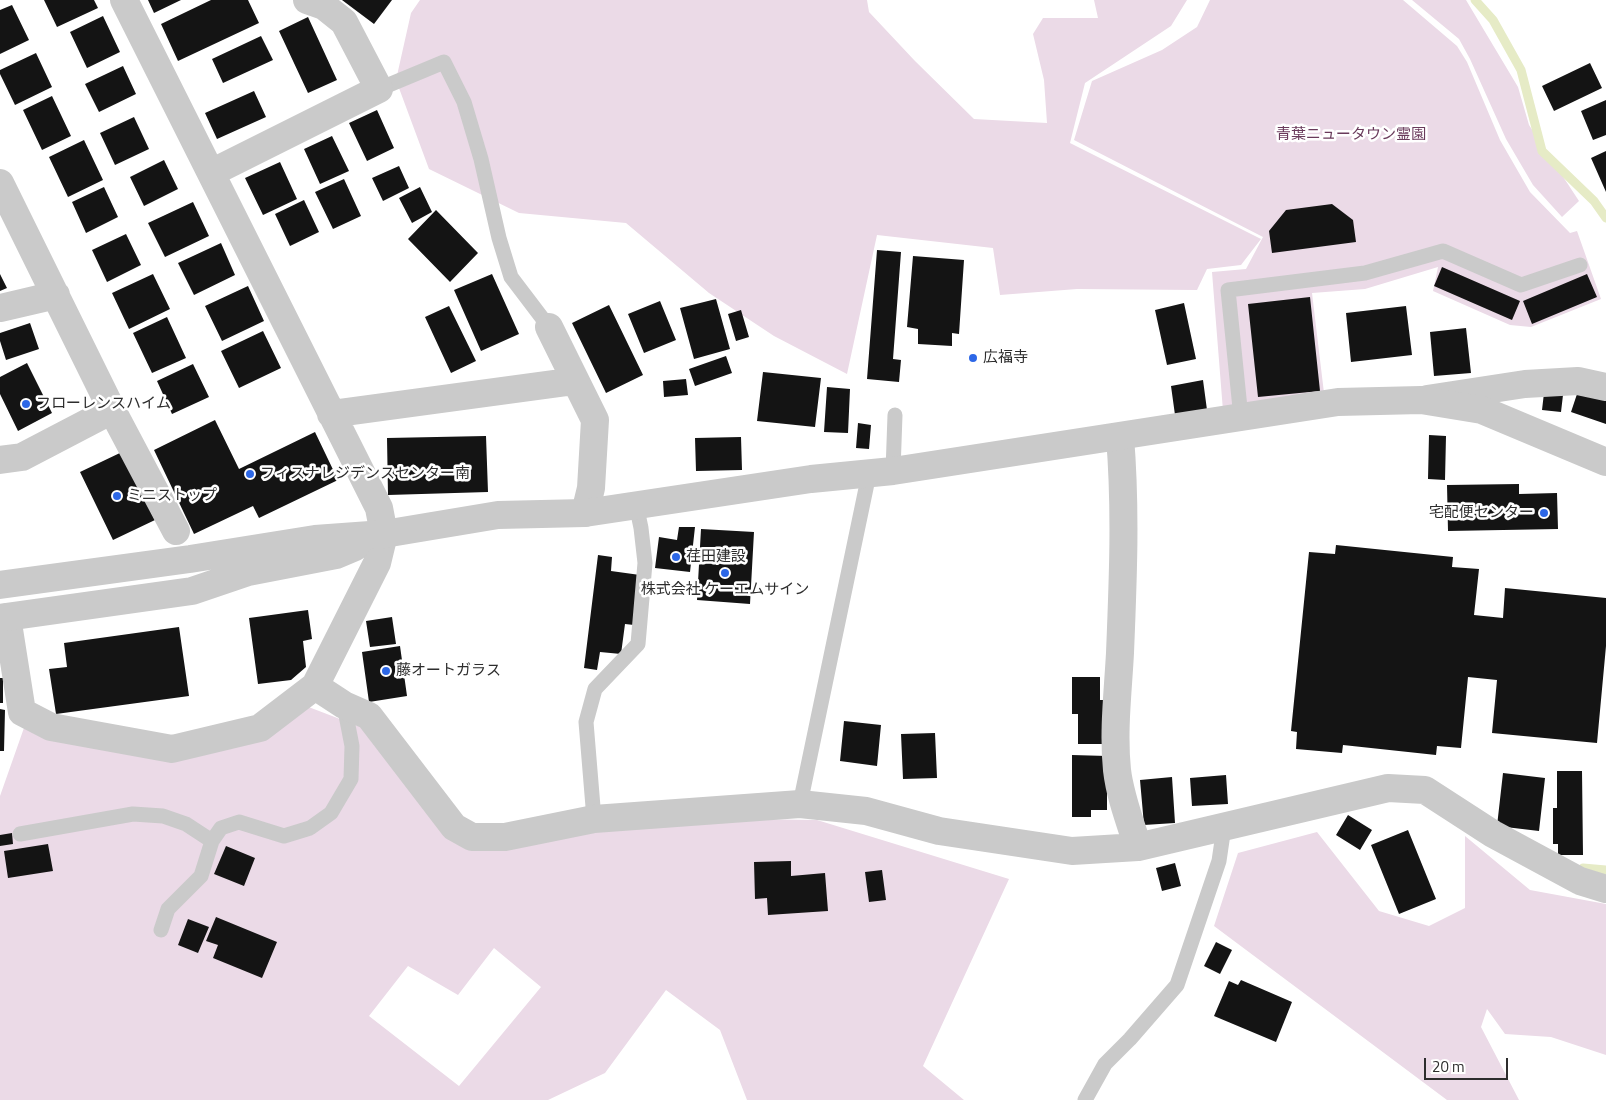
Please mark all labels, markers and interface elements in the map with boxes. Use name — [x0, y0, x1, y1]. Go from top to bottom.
park label: 青葉ニュータウン霊園 — [1276, 126, 1426, 144]
place label: 広福寺 — [983, 349, 1028, 367]
marker: 広福寺 — [967, 352, 979, 364]
place label: フローレンスハイム — [36, 395, 171, 413]
marker: フローレンスハイム — [20, 398, 32, 410]
place label: フィスナレジデンスセンター南 — [260, 465, 470, 483]
marker: フィスナレジデンスセンター南 — [244, 468, 256, 480]
place label: ミニストップ — [127, 487, 217, 505]
marker: ミニストップ — [111, 490, 123, 502]
place label: 宅配便センター — [1429, 504, 1534, 522]
marker: 宅配便センター — [1538, 507, 1550, 519]
place label: 荏田建設 — [686, 548, 746, 566]
marker: 荏田建設 — [670, 551, 682, 563]
marker: 株式会社 ケーエムサイン — [719, 567, 731, 579]
place label: 株式会社 ケーエムサイン — [641, 581, 809, 599]
place label: 藤オートガラス — [396, 662, 501, 680]
marker: 藤オートガラス — [380, 665, 392, 677]
scale bar — [1426, 1048, 1510, 1080]
text: 20 m — [1432, 1055, 1465, 1078]

